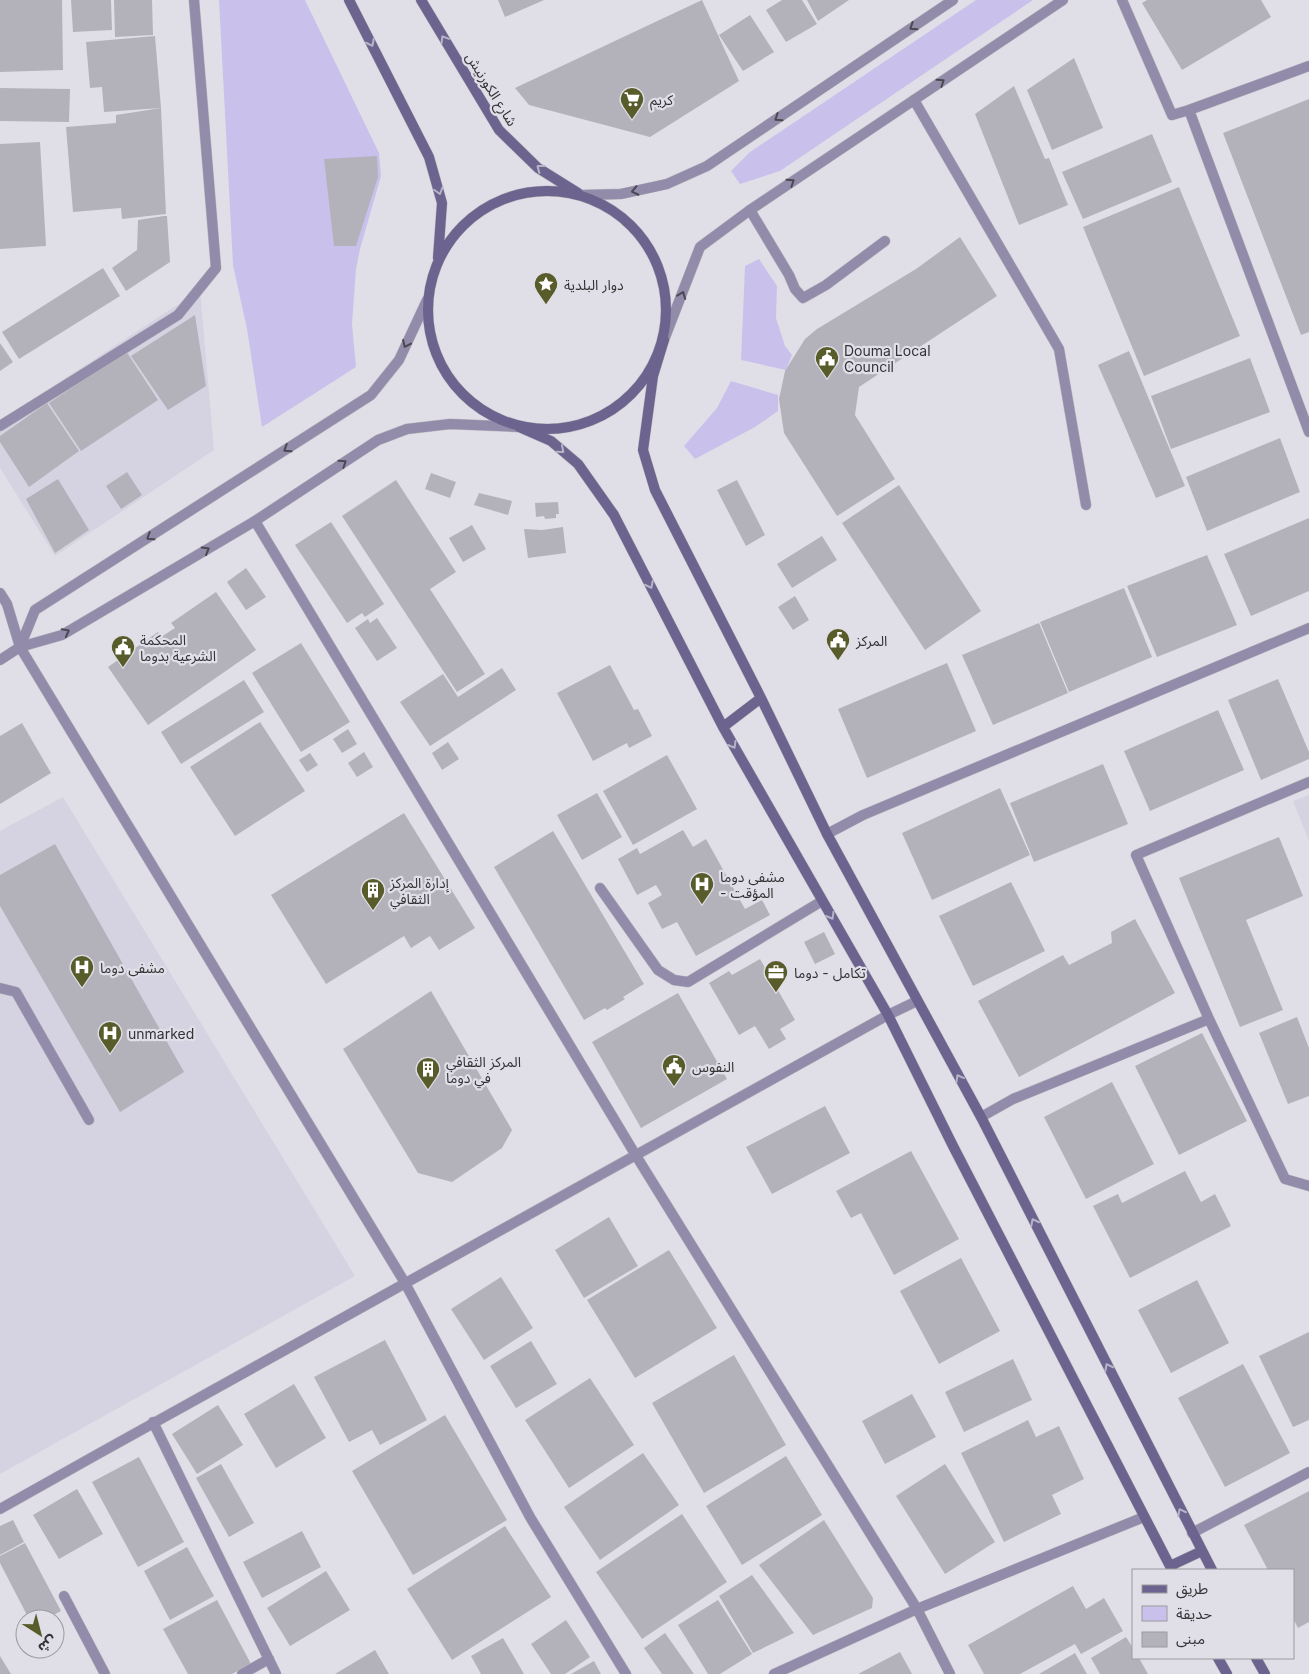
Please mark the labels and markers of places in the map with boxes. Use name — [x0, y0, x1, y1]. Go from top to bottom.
supermarket icon: كريم — [619, 86, 645, 120]
place label: كريم — [650, 91, 673, 111]
place icon: دوار البلدية — [533, 271, 559, 305]
place label: دوار البلدية — [564, 276, 624, 294]
place label: Douma Local Council — [844, 342, 931, 375]
public building icon: Douma Local Council — [814, 345, 840, 379]
public building icon: المركز — [825, 627, 851, 661]
place label: المحكمة الشرعية بدوما — [140, 631, 216, 665]
place label: المركز — [855, 632, 887, 650]
public building icon: المحكمة الشرعية بدوما — [110, 634, 136, 668]
place label: مشفى دوما - المؤقت — [720, 868, 785, 902]
hospital icon: مشفى دوما - المؤقت — [689, 871, 715, 905]
place label: إدارة المركز الثقافي — [389, 874, 450, 910]
building icon: إدارة المركز الثقافي — [360, 877, 386, 911]
hospital icon: مشفى دوما — [69, 954, 95, 988]
place label: مشفى دوما — [100, 959, 165, 977]
office icon: تكامل - دوما — [763, 959, 789, 993]
place label: تكامل - دوما — [794, 964, 866, 982]
hospital icon: unmarked — [97, 1020, 123, 1054]
place label: unmarked — [128, 1025, 194, 1042]
place label: المركز الثقافي في دوما — [446, 1053, 521, 1089]
public building icon: النفوس — [661, 1053, 687, 1087]
building icon: المركز الثقافي في دوما — [415, 1056, 441, 1090]
place label: النفوس — [692, 1058, 734, 1076]

